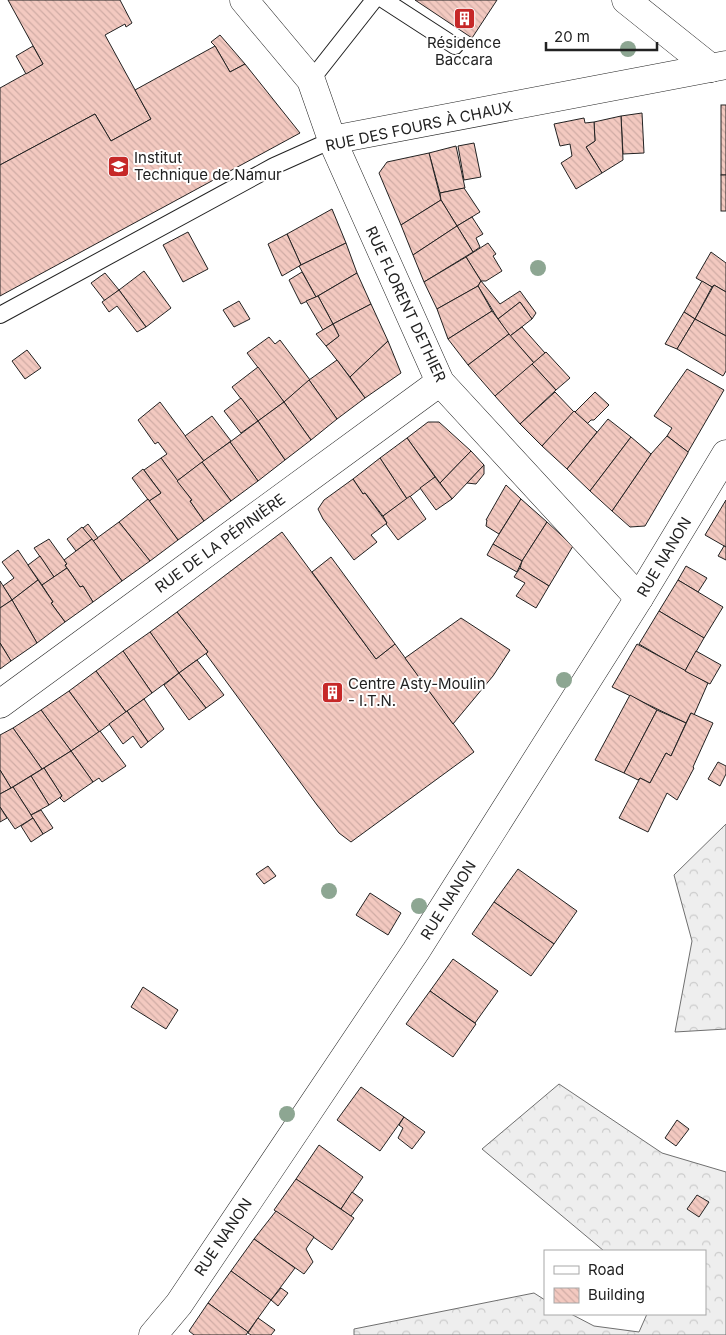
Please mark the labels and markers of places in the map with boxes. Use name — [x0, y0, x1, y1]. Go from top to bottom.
building icon: Résidence Baccara — [452, 7, 476, 31]
place label: Résidence Baccara — [427, 33, 501, 69]
place label: Institut Technique de Namur — [134, 148, 282, 184]
school or university icon: Institut Technique de Namur — [106, 154, 130, 178]
place label: Centre Asty-Moulin - I.T.N. — [348, 674, 486, 710]
building icon: Centre Asty-Moulin - I.T.N. — [320, 680, 344, 704]

